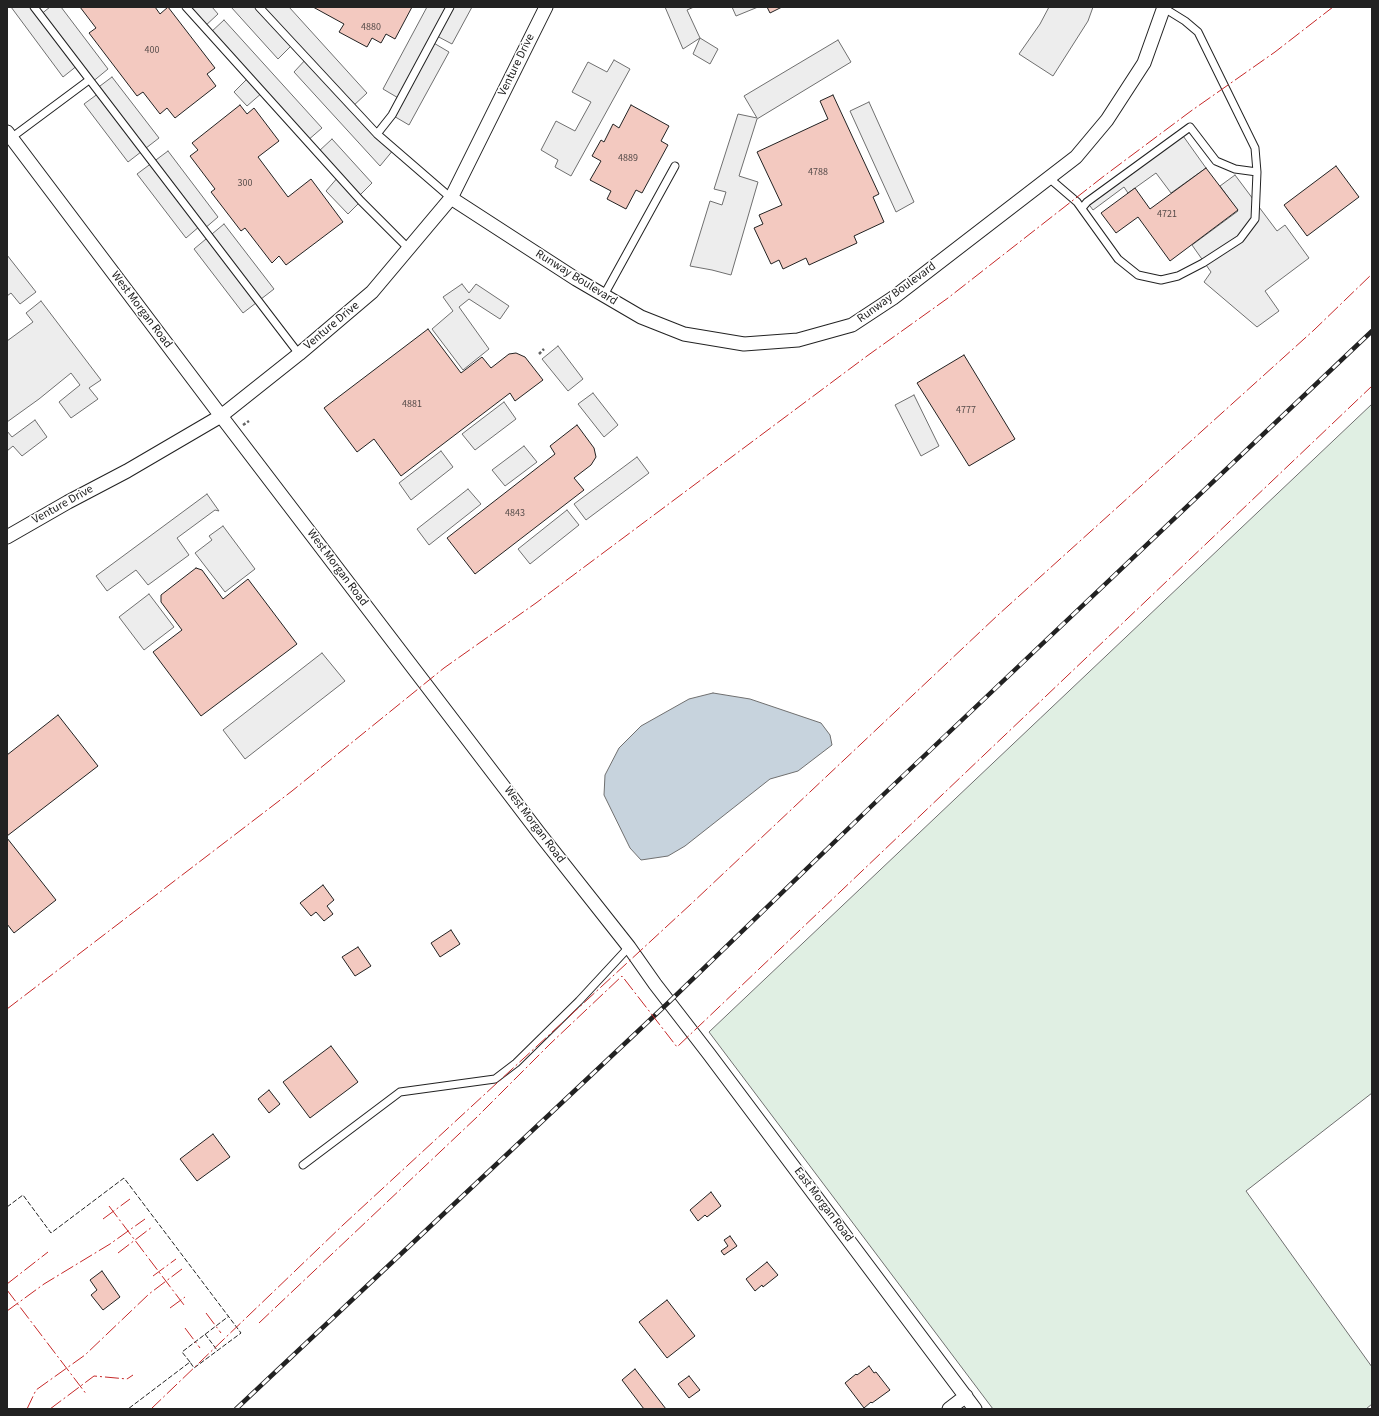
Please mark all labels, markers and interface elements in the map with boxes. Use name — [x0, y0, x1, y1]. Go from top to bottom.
house number: 4880 — [361, 22, 381, 34]
street label: Venture Drive — [496, 32, 538, 98]
house number: 400 — [145, 45, 159, 57]
house number: 4889 — [618, 153, 638, 165]
house number: 4788 — [808, 167, 828, 179]
house number: 300 — [238, 178, 252, 190]
house number: 4721 — [1157, 209, 1177, 221]
street label: Runway Boulevard — [532, 247, 620, 309]
street label: Runway Boulevard — [855, 260, 939, 326]
street label: West Morgan Road — [107, 269, 175, 351]
street label: Venture Drive — [302, 299, 362, 353]
house number: 4881 — [402, 399, 422, 411]
house number: 4777 — [956, 405, 976, 417]
street label: Venture Drive — [30, 482, 96, 528]
house number: 4843 — [505, 508, 525, 520]
street label: West Morgan Road — [303, 527, 371, 609]
street label: West Morgan Road — [500, 784, 568, 866]
street label: East Morgan Road — [790, 1165, 856, 1245]

